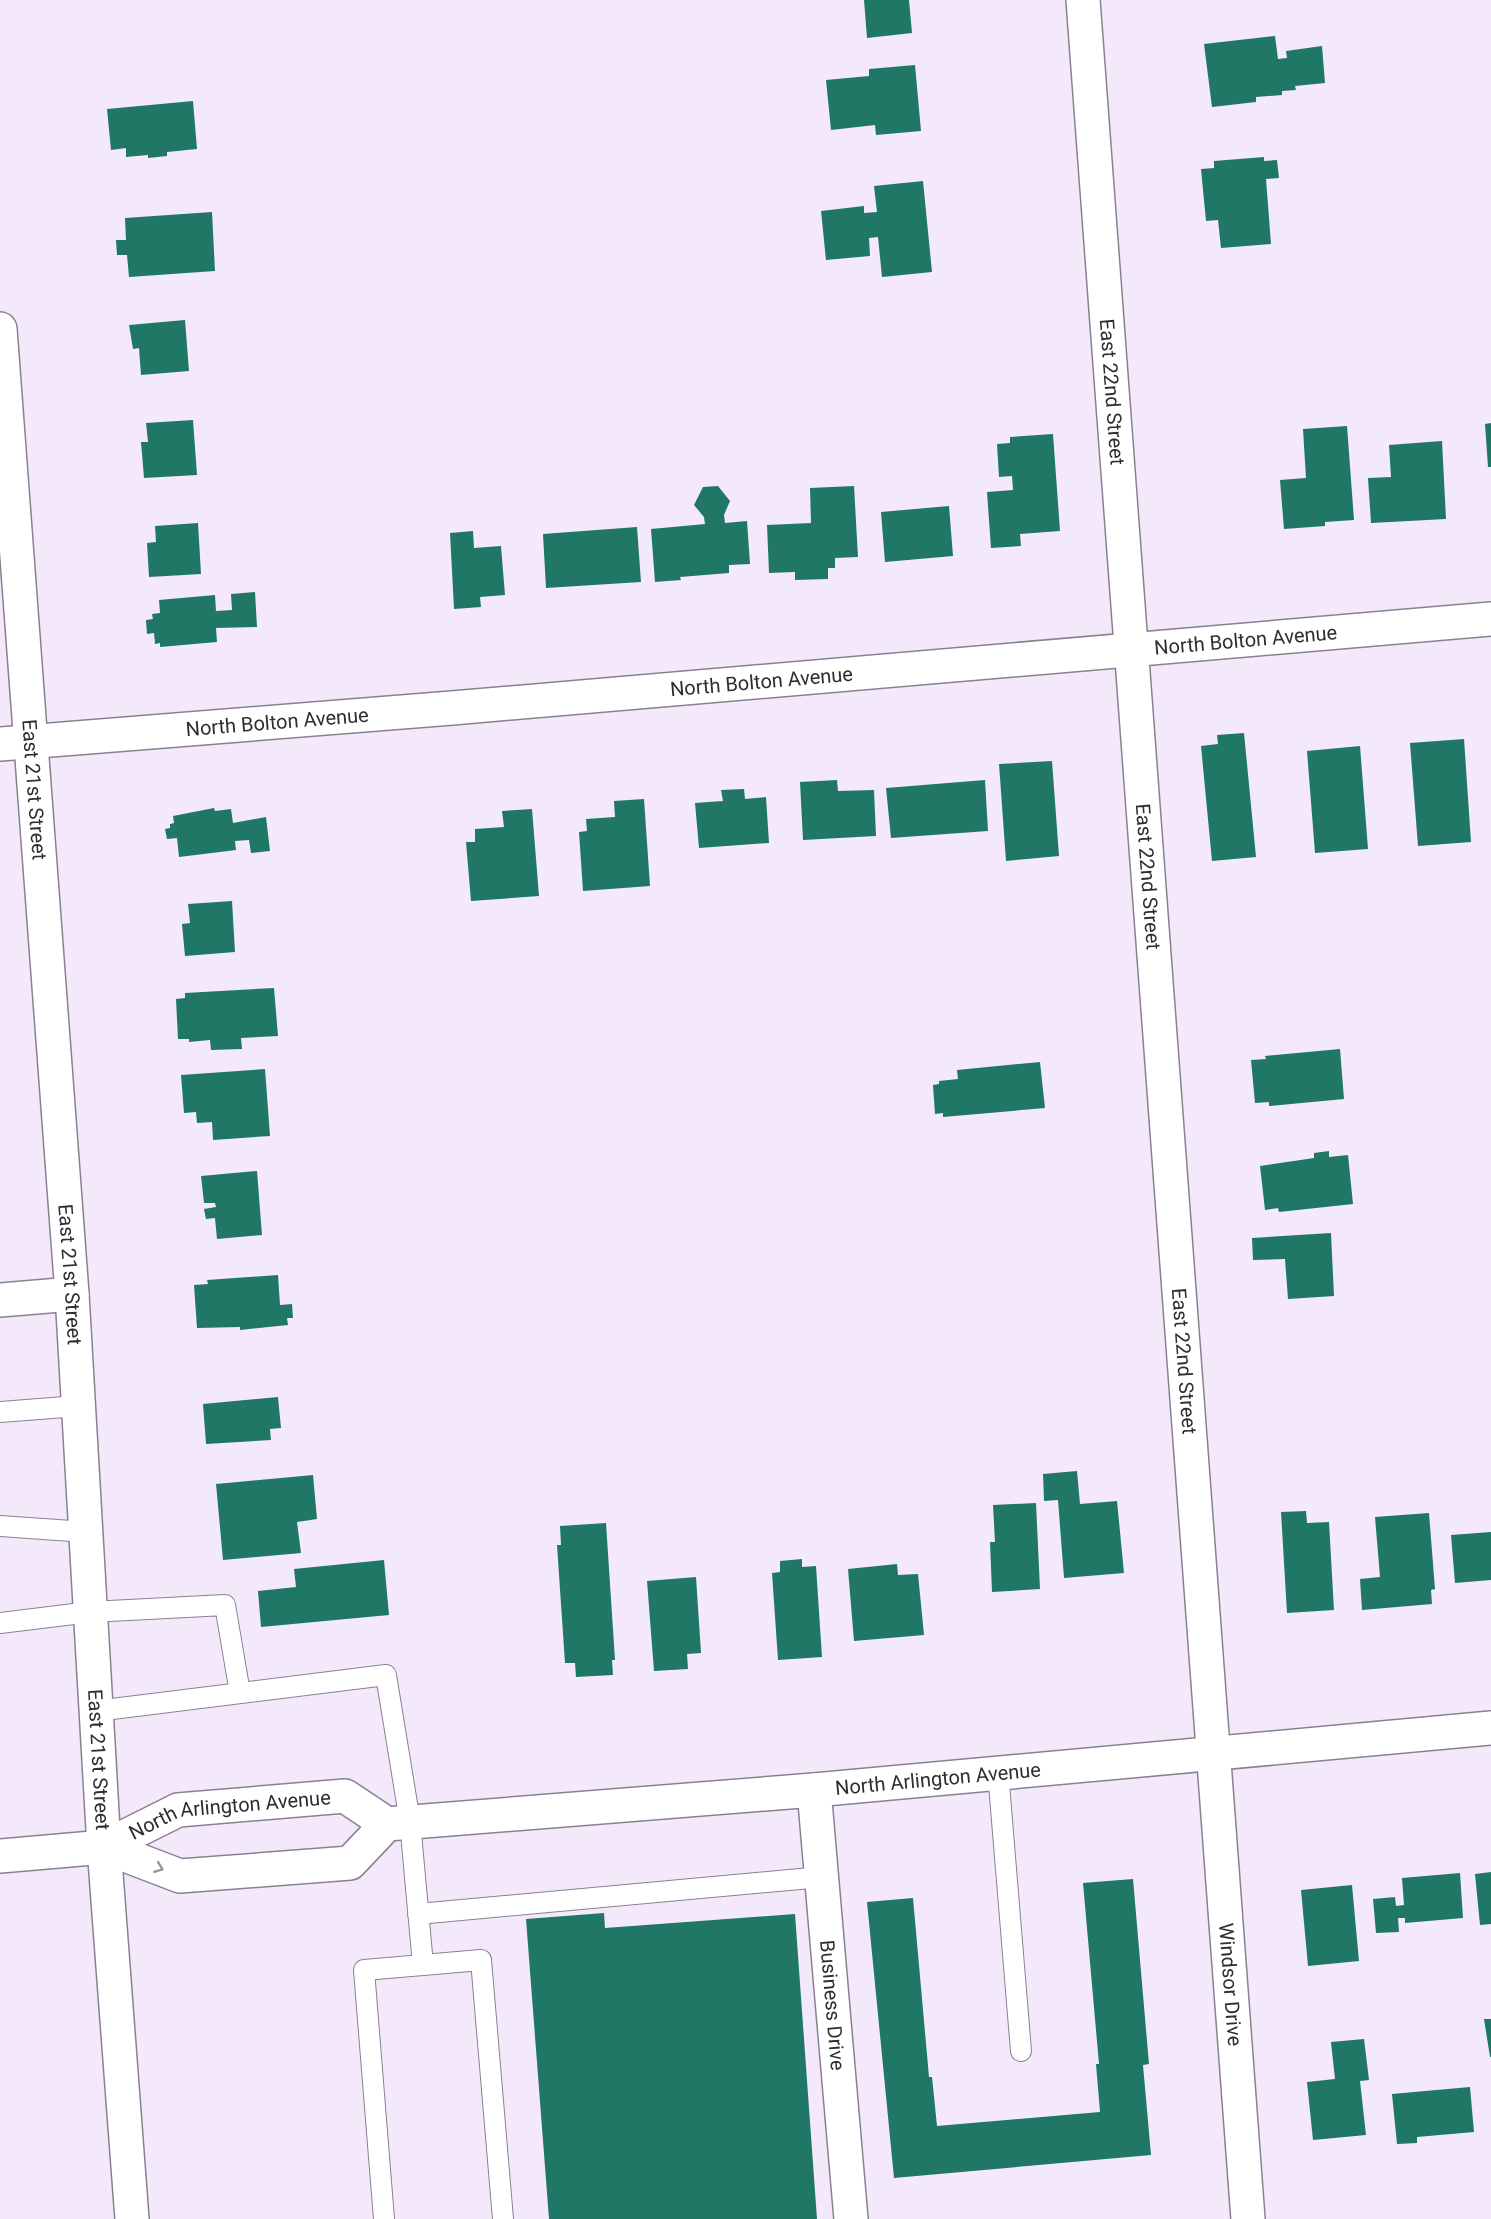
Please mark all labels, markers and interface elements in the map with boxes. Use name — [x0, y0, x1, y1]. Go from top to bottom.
street label: East 22nd Street — [1095, 318, 1130, 466]
street label: North Bolton Avenue — [1153, 620, 1338, 660]
street label: North Bolton Avenue — [669, 662, 854, 701]
street label: North Bolton Avenue — [185, 703, 370, 741]
street label: East 21st Street — [17, 718, 52, 861]
street label: East 22nd Street — [1131, 803, 1166, 951]
street label: East 21st Street — [53, 1203, 87, 1346]
street label: East 22nd Street — [1167, 1287, 1202, 1435]
street label: East 21st Street — [83, 1688, 115, 1831]
street label: North Arlington Avenue — [834, 1757, 1042, 1800]
street label: North Arlington Avenue — [125, 1785, 332, 1845]
one-way arrow — [153, 1861, 164, 1873]
street label: Windsor Drive — [1214, 1922, 1247, 2047]
street label: Business Drive — [815, 1939, 850, 2071]

